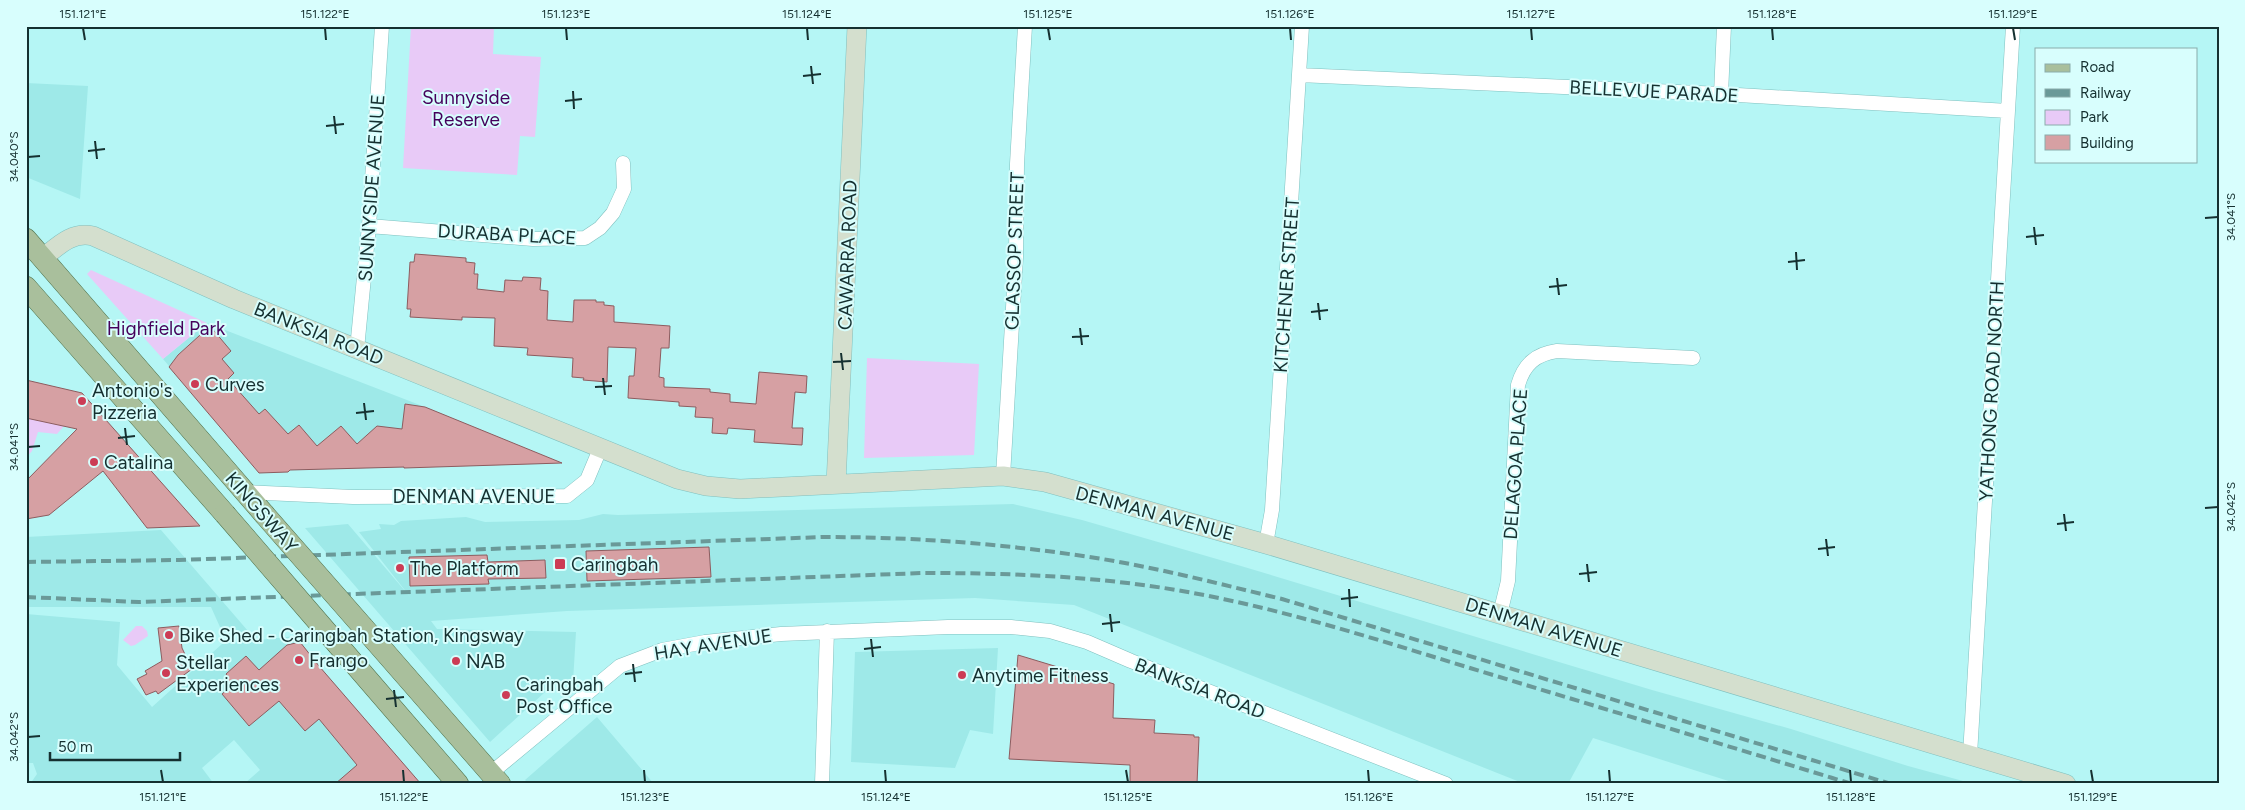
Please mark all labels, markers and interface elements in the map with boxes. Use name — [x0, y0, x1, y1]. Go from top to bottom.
text: 151.121°E — [59, 7, 107, 21]
text: 151.122°E — [300, 7, 350, 21]
text: 151.123°E — [541, 7, 591, 21]
text: 151.124°E — [782, 7, 832, 21]
text: 151.125°E — [1023, 7, 1073, 21]
text: 151.126°E — [1265, 7, 1315, 21]
text: 151.127°E — [1507, 7, 1555, 21]
text: 151.128°E — [1747, 7, 1797, 21]
text: 151.129°E — [1988, 7, 2038, 21]
legend — [2035, 48, 2198, 162]
text: Road — [2080, 58, 2115, 76]
street label: BELLEVUE PARADE — [1569, 76, 1739, 107]
text: Railway — [2080, 84, 2131, 102]
park label: Sunnyside Reserve — [422, 86, 510, 131]
street label: SUNNYSIDE AVENUE — [353, 94, 390, 282]
text: Park — [2080, 108, 2109, 126]
text: 34.040°S — [7, 131, 21, 183]
text: Building — [2080, 134, 2134, 152]
street label: GLASSOP STREET — [1000, 171, 1029, 330]
street label: CAWARRA ROAD — [833, 179, 862, 331]
text: 34.041°S — [2224, 193, 2238, 241]
street label: KITCHENER STREET — [1269, 196, 1304, 374]
street label: DURABA PLACE — [437, 219, 577, 250]
street label: YATHONG ROAD NORTH — [1974, 280, 2009, 502]
street label: BANKSIA ROAD — [251, 297, 387, 370]
park label: Highfield Park — [107, 317, 226, 340]
place label: Curves — [205, 373, 265, 396]
marker: Curves — [189, 378, 201, 390]
place label: Antonio's Pizzeria — [92, 379, 172, 424]
street label: DELAGOA PLACE — [1499, 388, 1532, 540]
marker: Antonio's Pizzeria — [76, 395, 88, 407]
text: 34.041°S — [7, 423, 21, 471]
place label: Catalina — [104, 451, 173, 474]
marker: Catalina — [88, 456, 100, 468]
street label: KINGSWAY — [220, 467, 303, 558]
street label: DENMAN AVENUE — [1073, 481, 1237, 546]
text: 34.042°S — [2224, 482, 2238, 532]
street label: DENMAN AVENUE — [392, 485, 556, 508]
place label: Caringbah — [571, 553, 658, 576]
place label: The Platform — [410, 557, 519, 580]
marker: Caringbah — [553, 557, 567, 571]
marker: The Platform — [394, 562, 406, 574]
street label: DENMAN AVENUE — [1462, 593, 1625, 662]
place label: Bike Shed - Caringbah Station, Kingsway — [179, 624, 524, 647]
street label: HAY AVENUE — [653, 624, 774, 665]
marker: Bike Shed - Caringbah Station, Kingsway — [163, 629, 175, 641]
place label: Frango — [309, 649, 368, 672]
place label: NAB — [466, 650, 505, 673]
place label: Stellar Experiences — [176, 651, 279, 696]
street label: BANKSIA ROAD — [1131, 653, 1268, 724]
marker: Frango — [293, 654, 305, 666]
marker: NAB — [450, 655, 462, 667]
place label: Anytime Fitness — [972, 664, 1109, 687]
marker: Stellar Experiences — [160, 667, 172, 679]
marker: Anytime Fitness — [956, 669, 968, 681]
place label: Caringbah Post Office — [516, 673, 612, 718]
marker: Caringbah Post Office — [500, 689, 512, 701]
text: 34.042°S — [7, 712, 21, 762]
scale bar — [50, 730, 180, 762]
text: 50 m — [58, 738, 93, 756]
text: 151.121°E — [139, 790, 187, 804]
text: 151.122°E — [379, 790, 429, 804]
text: 151.123°E — [620, 790, 670, 804]
text: 151.124°E — [861, 790, 911, 804]
text: 151.125°E — [1103, 790, 1153, 804]
text: 151.126°E — [1344, 790, 1394, 804]
text: 151.127°E — [1586, 790, 1634, 804]
text: 151.128°E — [1826, 790, 1876, 804]
text: 151.129°E — [2068, 790, 2118, 804]

